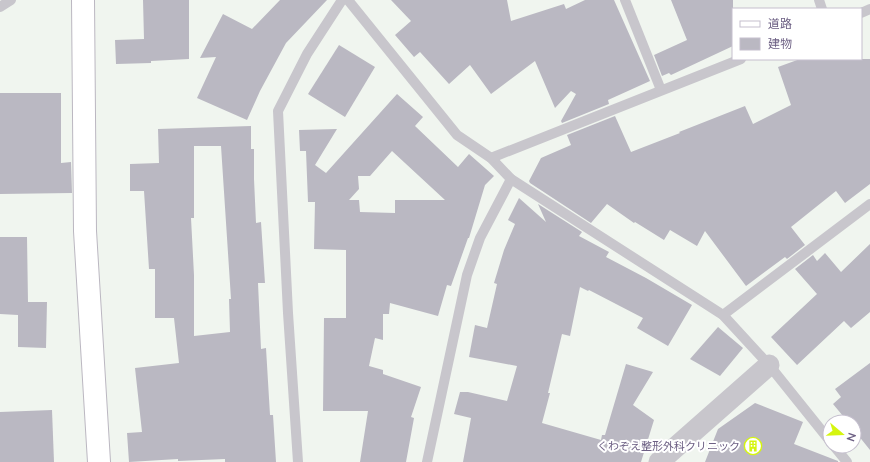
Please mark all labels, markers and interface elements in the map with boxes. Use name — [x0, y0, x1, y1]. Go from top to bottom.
legend — [732, 8, 862, 60]
text: 道路 — [768, 16, 792, 32]
text: 建物 — [768, 36, 792, 52]
north arrow — [822, 414, 862, 454]
text: N — [843, 431, 859, 443]
building icon: くわぞえ整形外科クリニック — [743, 436, 763, 456]
place label: くわぞえ整形外科クリニック — [597, 439, 740, 454]

